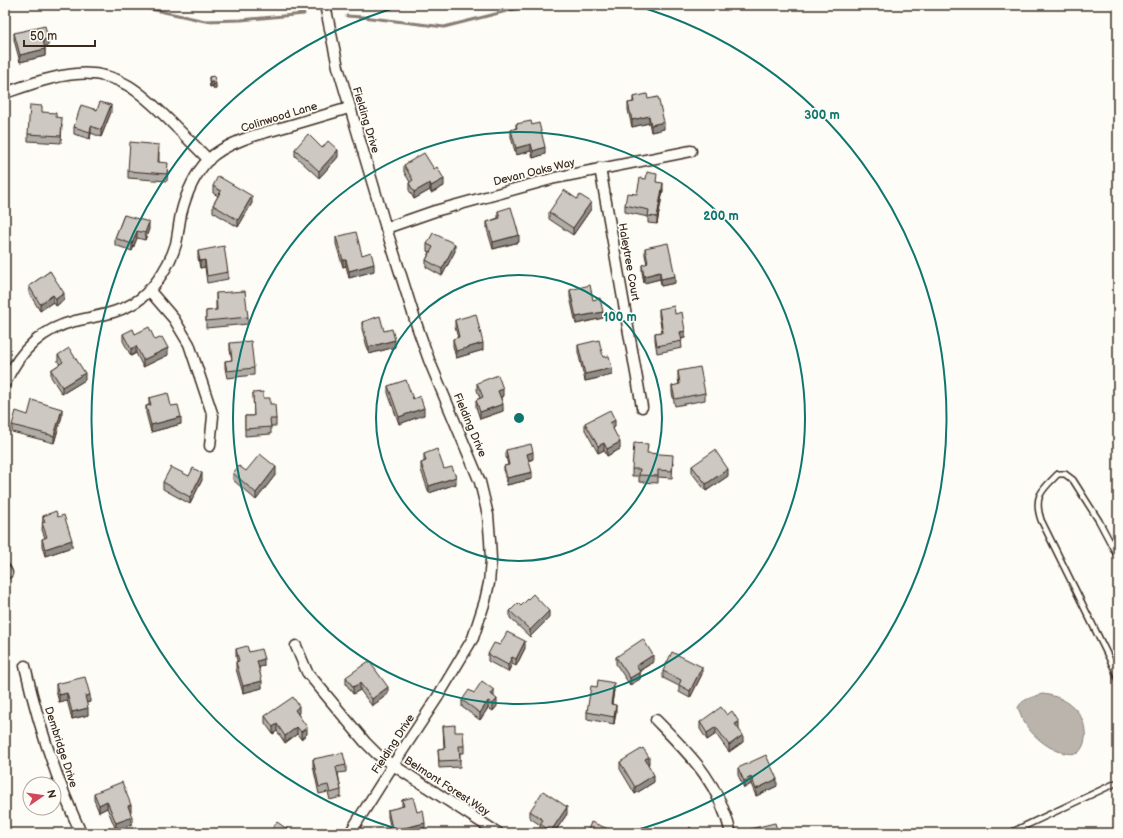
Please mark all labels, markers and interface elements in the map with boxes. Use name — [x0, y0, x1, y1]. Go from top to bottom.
scale bar — [24, 22, 95, 48]
text: 50 m — [30, 29, 57, 44]
street label: Fielding Drive — [350, 85, 382, 155]
street label: Colinwood Lane — [239, 99, 319, 135]
text: 300 m — [804, 108, 840, 123]
street label: Devan Oaks Way — [492, 156, 576, 188]
text: 200 m — [703, 209, 739, 224]
street label: Haleytree Court — [616, 222, 642, 303]
text: 100 m — [603, 310, 637, 325]
street label: Fielding Drive — [451, 391, 490, 459]
centre of rings — [512, 411, 526, 425]
street label: Dembridge Drive — [42, 705, 80, 790]
street label: Fielding Drive — [369, 711, 417, 776]
street label: Belmont Forest Way — [402, 754, 492, 818]
north arrow — [22, 776, 62, 816]
text: N — [44, 788, 59, 799]

